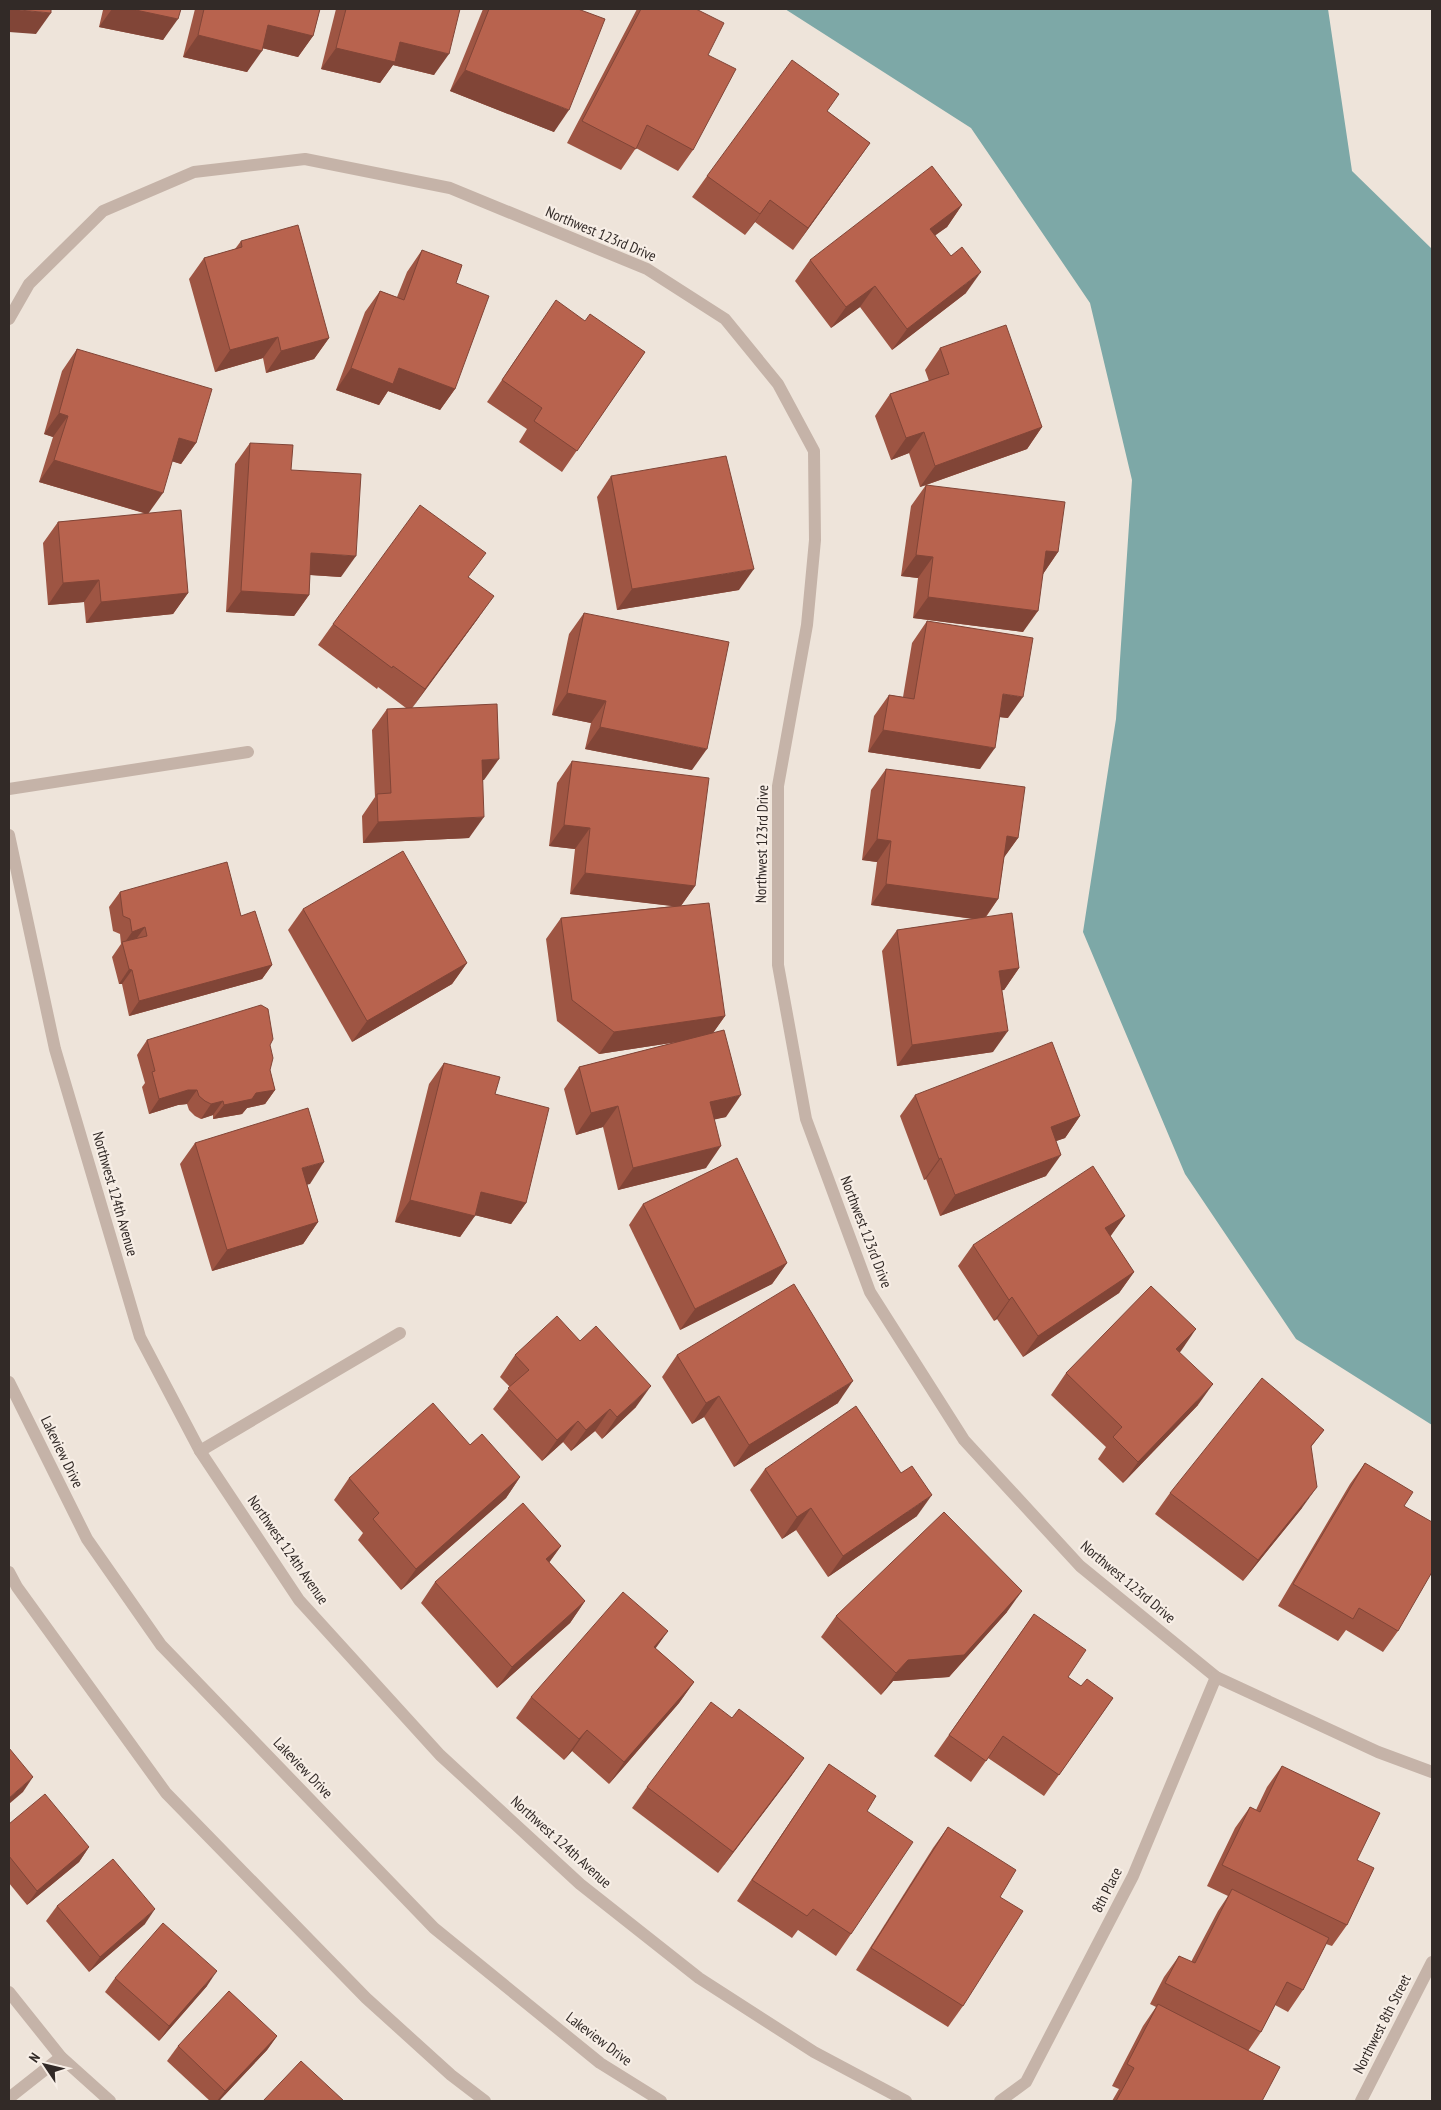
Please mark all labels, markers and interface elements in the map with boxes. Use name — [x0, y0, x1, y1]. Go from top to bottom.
street label: Northwest 123rd Drive — [543, 202, 659, 265]
street label: Northwest 123rd Drive — [751, 785, 772, 903]
street label: Northwest 124th Avenue — [89, 1129, 142, 1258]
street label: Northwest 123rd Drive — [836, 1173, 897, 1290]
street label: Lakeview Drive — [37, 1413, 88, 1491]
street label: Northwest 124th Avenue — [244, 1492, 333, 1608]
street label: Northwest 123rd Drive — [1077, 1536, 1180, 1627]
street label: Lakeview Drive — [270, 1733, 337, 1802]
street label: Northwest 124th Avenue — [507, 1792, 616, 1892]
street label: 8th Place — [1087, 1864, 1126, 1916]
street label: Northwest 8th Street — [1348, 1971, 1415, 2077]
street label: Lakeview Drive — [563, 2008, 636, 2070]
north arrow — [20, 2040, 70, 2090]
text: N — [25, 2049, 44, 2066]

